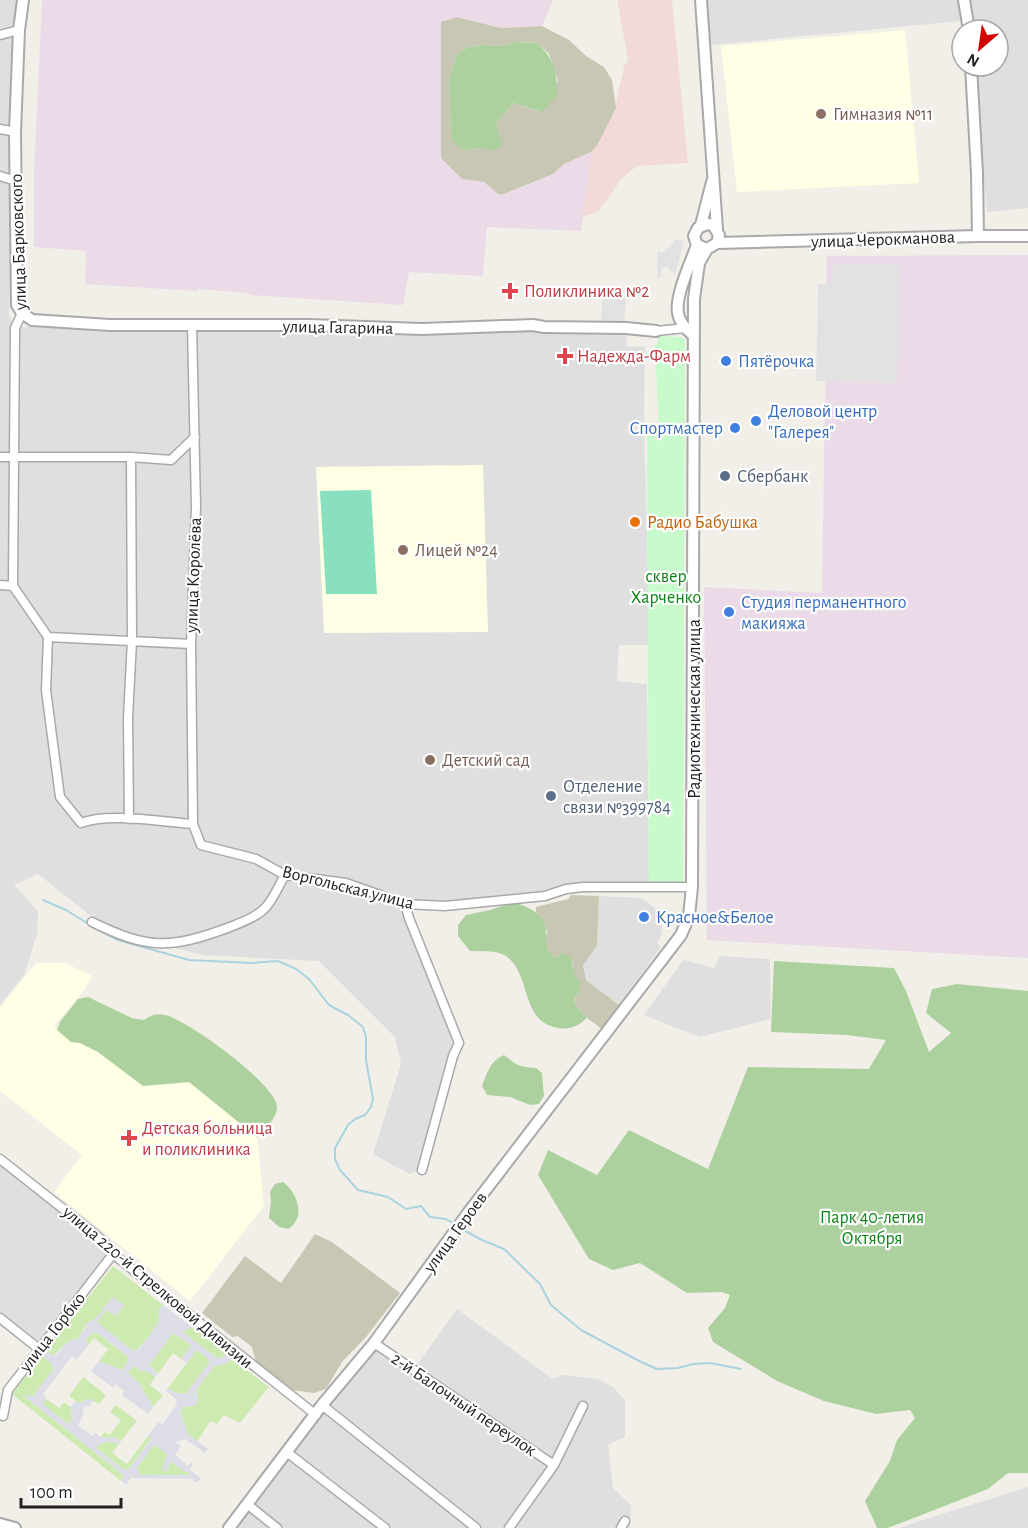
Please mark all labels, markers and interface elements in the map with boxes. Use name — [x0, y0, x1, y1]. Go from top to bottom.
north arrow — [950, 18, 1010, 78]
text: N — [964, 51, 982, 70]
place label: Гимназия №11 — [833, 106, 933, 124]
marker: Гимназия №11 — [814, 107, 828, 121]
street label: улица Барковского — [8, 174, 30, 311]
street label: улица Черокманова — [810, 228, 955, 252]
marker: Поликлиника №2 — [501, 282, 519, 300]
place label: Поликлиника №2 — [524, 283, 649, 301]
street label: улица Гагарина — [281, 318, 393, 338]
place label: Надежда-Фарм — [577, 348, 691, 366]
marker: Надежда-Фарм — [558, 349, 572, 363]
place label: Пятёрочка — [738, 353, 815, 371]
marker: Пятёрочка — [719, 354, 733, 368]
place label: Деловой центр "Галерея" — [768, 403, 877, 442]
marker: Деловой центр "Галерея" — [749, 414, 763, 428]
place label: Спортмастер — [629, 420, 723, 438]
marker: Спортмастер — [728, 421, 742, 435]
place label: Сбербанк — [737, 467, 809, 486]
marker: Сбербанк — [718, 469, 732, 483]
place label: Радио Бабушка — [647, 513, 758, 532]
marker: Радио Бабушка — [628, 515, 642, 529]
street label: улица Королёва — [183, 517, 205, 634]
place label: Лицей №24 — [415, 542, 498, 560]
marker: Лицей №24 — [396, 543, 410, 557]
park label: сквер Харченко — [631, 568, 701, 607]
place label: Студия перманентного макияжа — [741, 594, 906, 633]
marker: Студия перманентного макияжа — [722, 605, 736, 619]
street label: Радиотехническая улица — [686, 619, 704, 799]
place label: Детский сад — [442, 752, 530, 770]
marker: Детский сад — [423, 753, 437, 767]
place label: Отделение связи №399784 — [563, 778, 671, 817]
marker: Отделение связи №399784 — [544, 789, 558, 803]
street label: Воргольская улица — [280, 863, 416, 913]
place label: Красное&Белое — [656, 909, 774, 927]
marker: Красное&Белое — [637, 910, 651, 924]
place label: Детская больница и поликлиника — [142, 1119, 273, 1159]
marker: Детская больница и поликлиника — [120, 1129, 138, 1147]
street label: улица Героев — [420, 1189, 491, 1277]
street label: улица 220-й Стрелковой Дивизии — [58, 1202, 256, 1372]
park label: Парк 40-летия Октября — [820, 1209, 924, 1248]
street label: улица Горбко — [15, 1289, 89, 1376]
street label: 2-й Балочный переулок — [388, 1350, 540, 1460]
scale bar — [21, 1471, 122, 1509]
text: 100 m — [30, 1484, 73, 1502]

